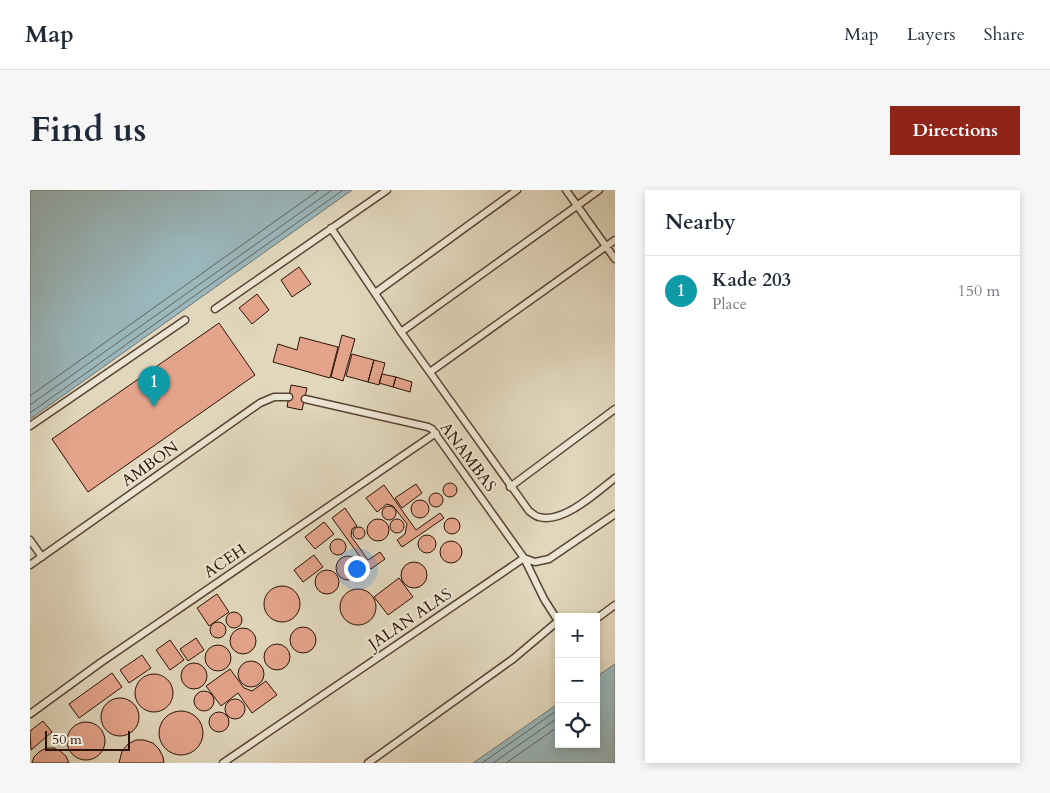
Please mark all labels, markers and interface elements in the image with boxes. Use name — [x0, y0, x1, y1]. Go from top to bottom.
text: Map — [25, 18, 74, 51]
text: Map — [844, 22, 879, 47]
text: Layers — [907, 22, 956, 47]
text: Share — [984, 22, 1025, 47]
text: Find us — [30, 106, 146, 154]
button: Directions — [890, 106, 1020, 155]
text: Nearby — [665, 208, 736, 237]
text: Kade 203 — [712, 267, 791, 293]
text: 1 — [677, 280, 685, 302]
text: 150 m — [958, 280, 1000, 302]
text: Place — [712, 293, 747, 315]
pin: 1 — [138, 366, 170, 407]
street label: ANAMBAS — [435, 418, 501, 496]
street label: AMBON — [117, 436, 183, 492]
street label: ACEH — [199, 539, 251, 583]
your location — [344, 556, 370, 582]
street label: JALAN ALAS — [362, 583, 456, 656]
map controls — [555, 613, 600, 748]
button: + — [555, 613, 600, 658]
button: − — [555, 658, 600, 703]
button: locate — [555, 703, 600, 748]
scale bar — [45, 728, 130, 751]
text: 50 m — [52, 730, 82, 749]

